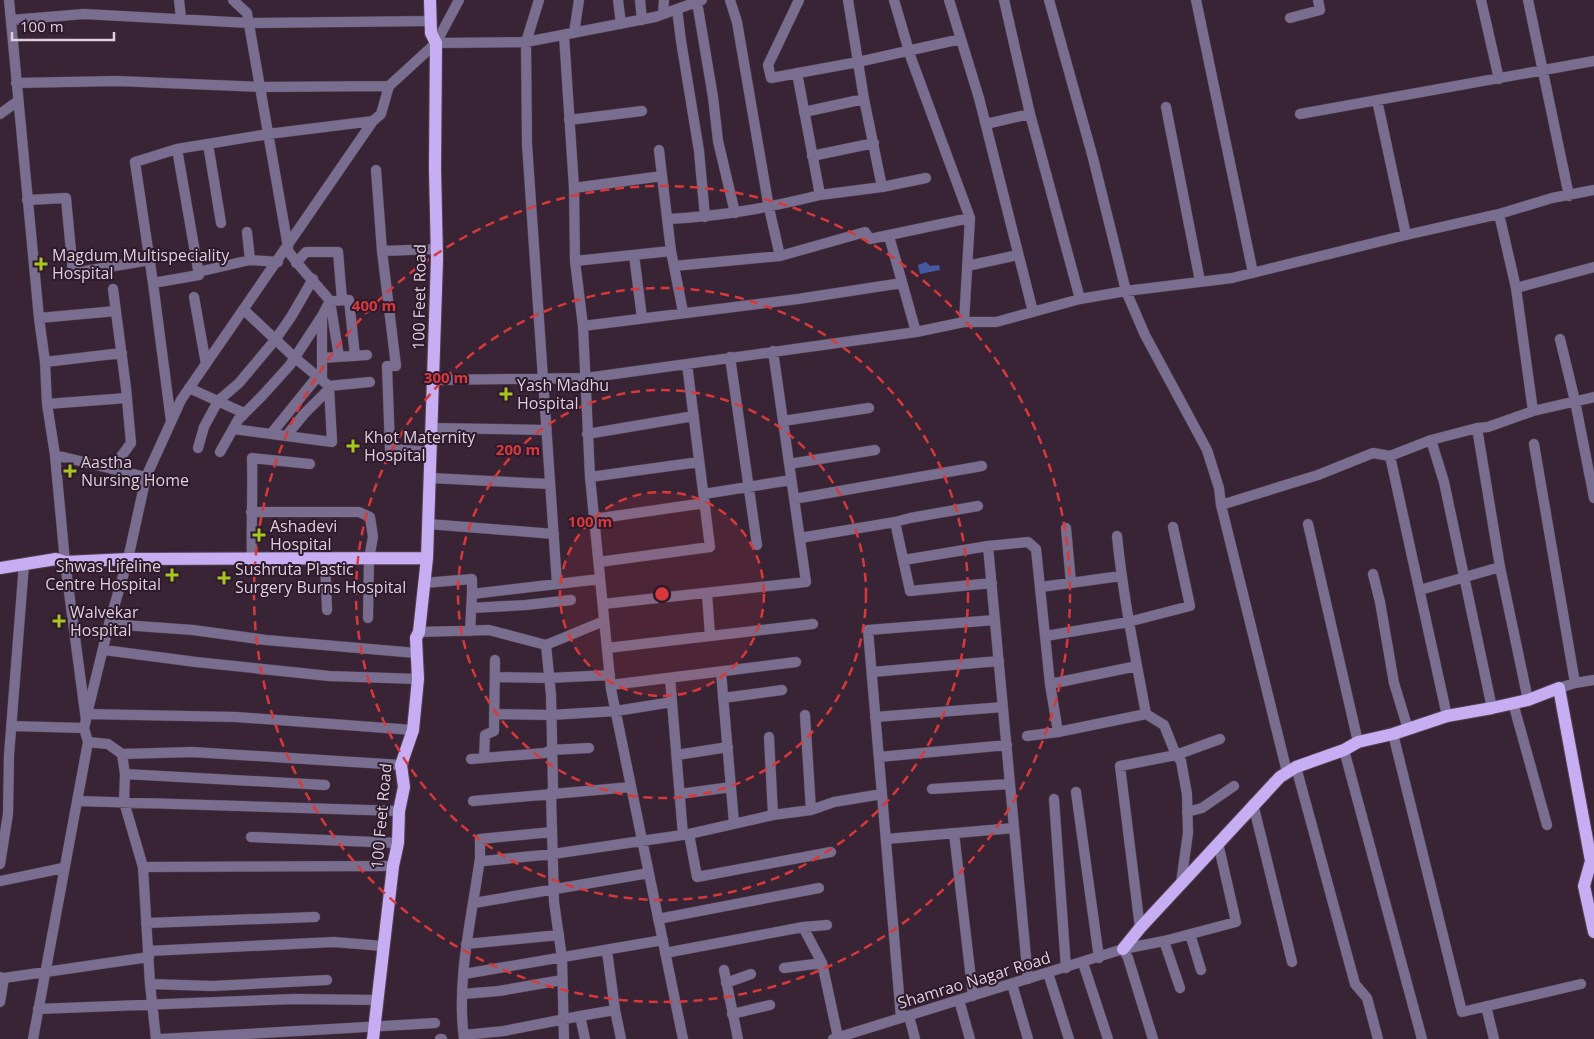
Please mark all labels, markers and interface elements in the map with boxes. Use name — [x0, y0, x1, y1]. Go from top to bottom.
scale bar — [12, 10, 115, 42]
text: 100 m — [20, 16, 64, 36]
place label: Magdum Multispeciality Hospital — [52, 244, 230, 284]
street label: 100 Feet Road — [407, 244, 431, 350]
marker: Magdum Multispeciality Hospital — [34, 257, 48, 271]
text: 400 m — [352, 295, 396, 315]
text: 300 m — [424, 367, 468, 387]
place label: Yash Madhu Hospital — [517, 374, 609, 414]
marker: Yash Madhu Hospital — [499, 387, 513, 401]
place label: Khot Maternity Hospital — [364, 426, 476, 466]
marker: Khot Maternity Hospital — [346, 439, 360, 453]
text: 200 m — [496, 439, 540, 459]
place label: Aastha Nursing Home — [81, 451, 189, 491]
marker: Aastha Nursing Home — [63, 464, 77, 478]
text: 100 m — [568, 511, 612, 531]
place label: Ashadevi Hospital — [270, 515, 337, 555]
marker: Ashadevi Hospital — [252, 528, 266, 542]
place label: Shwas Lifeline Centre Hospital — [45, 555, 161, 595]
place label: Sushruta Plastic Surgery Burns Hospital — [235, 558, 406, 598]
marker: Shwas Lifeline Centre Hospital — [165, 568, 179, 582]
marker: Sushruta Plastic Surgery Burns Hospital — [217, 571, 231, 585]
centre of rings — [653, 585, 671, 603]
place label: Walvekar Hospital — [70, 601, 139, 641]
marker: Walvekar Hospital — [52, 614, 66, 628]
street label: 100 Feet Road — [365, 762, 397, 870]
street label: Shamrao Nagar Road — [895, 946, 1053, 1014]

